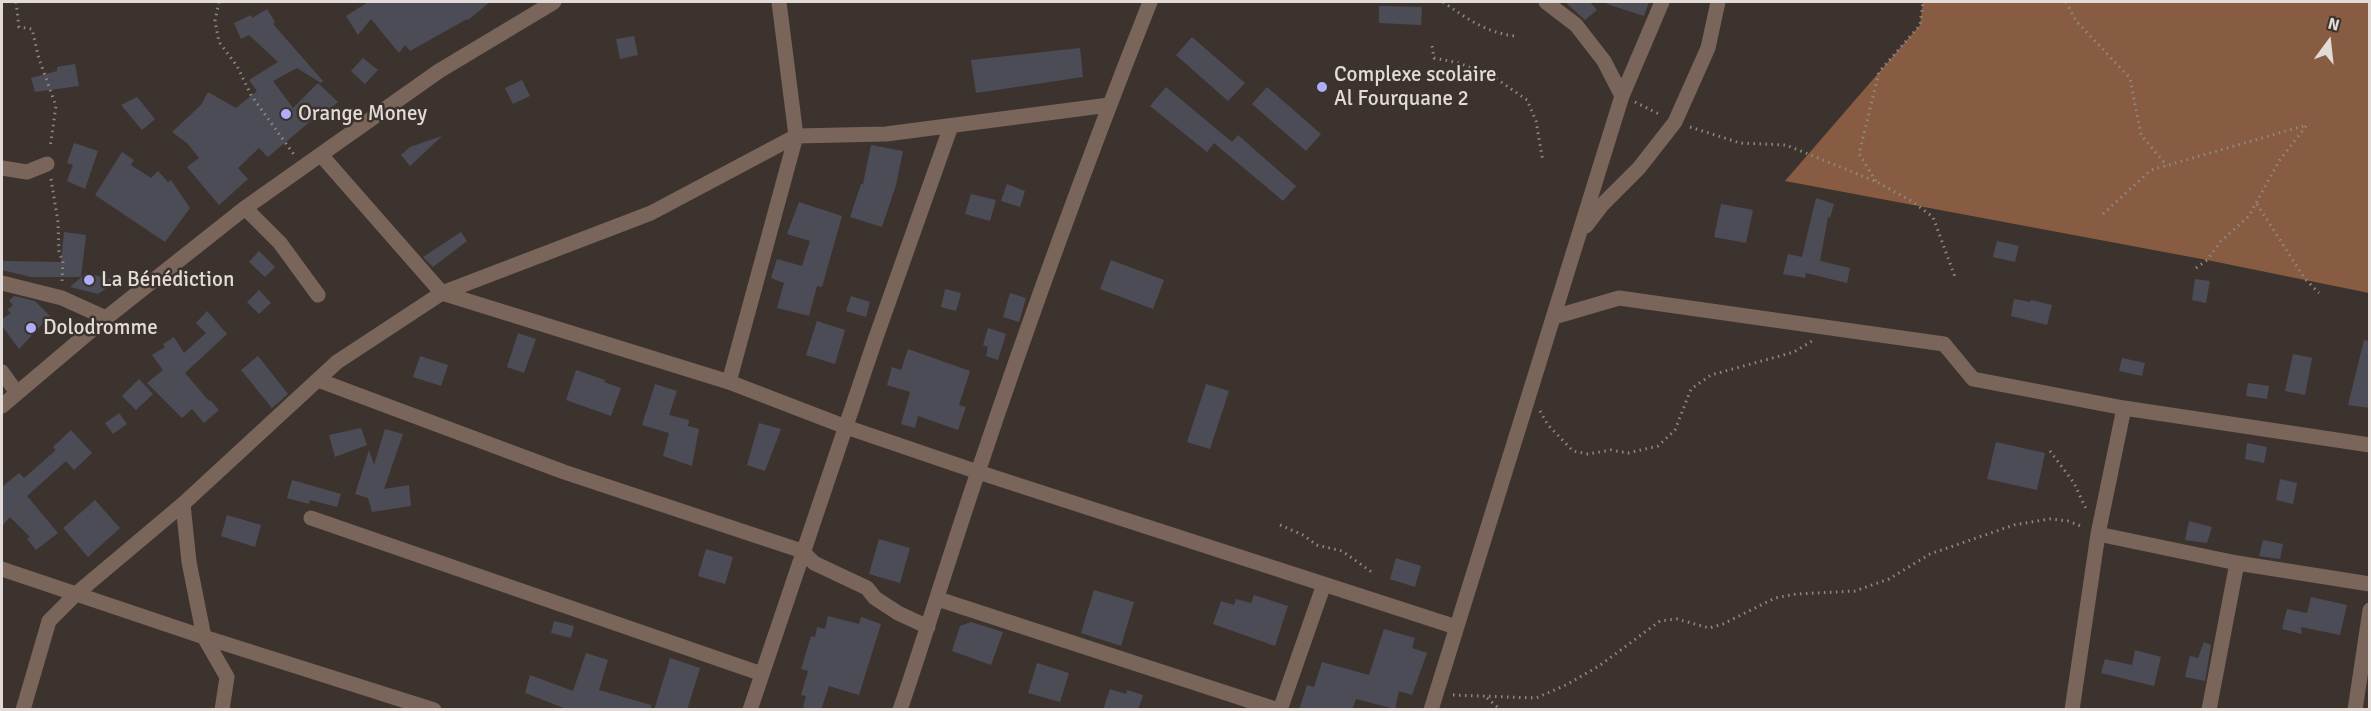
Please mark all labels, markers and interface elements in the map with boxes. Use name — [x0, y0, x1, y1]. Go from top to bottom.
north arrow — [2299, 12, 2359, 72]
text: N — [2326, 14, 2342, 36]
place label: Complexe scolaire Al Fourquane 2 — [1334, 62, 1496, 112]
marker: Complexe scolaire Al Fourquane 2 — [1315, 80, 1329, 94]
place label: Orange Money — [298, 101, 427, 127]
marker: Orange Money — [279, 107, 293, 121]
place label: La Bénédiction — [101, 267, 234, 293]
marker: La Bénédiction — [82, 273, 96, 287]
place label: Dolodromme — [43, 315, 158, 341]
marker: Dolodromme — [24, 321, 38, 335]

